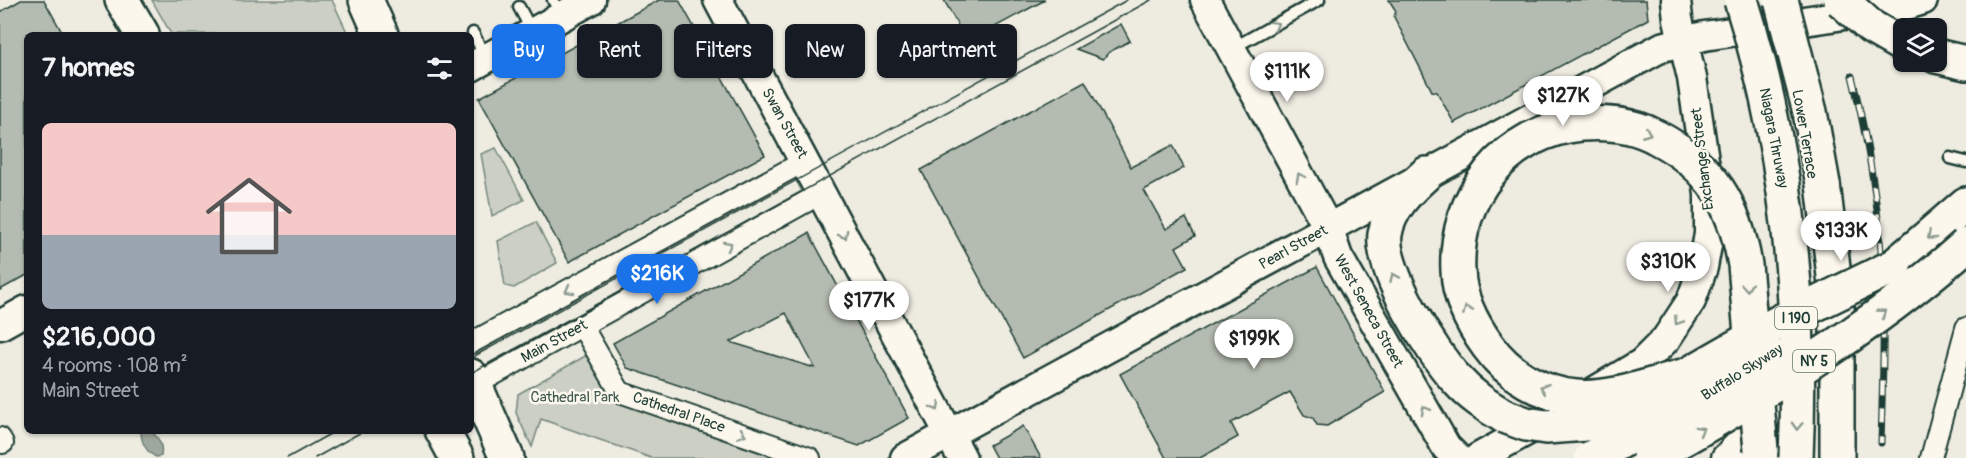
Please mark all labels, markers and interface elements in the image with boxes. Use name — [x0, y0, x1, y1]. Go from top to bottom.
map controls — [1893, 18, 1947, 72]
button: layers — [1893, 18, 1947, 72]
one-way arrow — [1269, 21, 1280, 32]
chip: Buy — [492, 24, 565, 78]
chip: Rent — [577, 24, 662, 78]
chip: Filters — [674, 24, 773, 78]
chip: New — [785, 24, 865, 78]
chip: Apartment — [877, 24, 1017, 78]
text: 7 homes — [42, 52, 134, 84]
icon: filters — [423, 52, 456, 85]
pin: $111K — [1245, 52, 1329, 103]
text: $111K — [1264, 59, 1310, 84]
pin: $127K — [1521, 76, 1605, 127]
text: $127K — [1537, 83, 1589, 108]
street label: Swan Street — [757, 85, 812, 163]
street label: Niagara Thruway — [1754, 86, 1793, 190]
street label: Lower Terrace — [1787, 88, 1822, 181]
street label: Exchange Street — [1687, 106, 1718, 211]
one-way arrow — [1641, 126, 1652, 138]
icon: home — [195, 162, 303, 270]
one-way arrow — [1296, 172, 1307, 183]
pin: $133K — [1799, 211, 1883, 262]
text: $133K — [1814, 218, 1868, 243]
street label: Pearl Street — [1256, 220, 1332, 274]
one-way arrow — [837, 229, 848, 239]
one-way arrow — [1927, 229, 1938, 240]
one-way arrow — [722, 241, 732, 252]
pin: $310K — [1626, 242, 1710, 293]
text: $310K — [1640, 249, 1696, 274]
street label: West Seneca Street — [1330, 251, 1408, 372]
pin: $216K — [615, 254, 699, 305]
text: $216K — [630, 261, 684, 286]
one-way arrow — [1389, 272, 1401, 283]
pin: $177K — [827, 281, 911, 332]
one-way arrow — [1740, 282, 1753, 291]
one-way arrow — [565, 283, 576, 294]
text: $177K — [843, 288, 895, 313]
one-way arrow — [1462, 305, 1474, 316]
road number: I 190 — [1775, 307, 1817, 329]
one-way arrow — [1875, 309, 1886, 320]
one-way arrow — [1674, 314, 1685, 325]
street label: Main Street — [518, 315, 591, 367]
pin: $199K — [1212, 319, 1296, 370]
text: $216,000 — [42, 321, 156, 353]
text: $199K — [1228, 326, 1280, 351]
street label: Buffalo Skyway — [1698, 340, 1787, 405]
road number: NY 5 — [1793, 350, 1835, 372]
text: 4 rooms · 108 m² — [42, 353, 188, 378]
text: Main Street — [42, 378, 139, 403]
one-way arrow — [1539, 383, 1550, 395]
park label: Cathedral Park — [530, 388, 620, 407]
street label: Cathedral Place — [630, 388, 728, 437]
one-way arrow — [929, 401, 940, 411]
one-way arrow — [1421, 406, 1432, 416]
one-way arrow — [1791, 421, 1804, 430]
one-way arrow — [1694, 426, 1704, 437]
one-way arrow — [736, 427, 747, 440]

